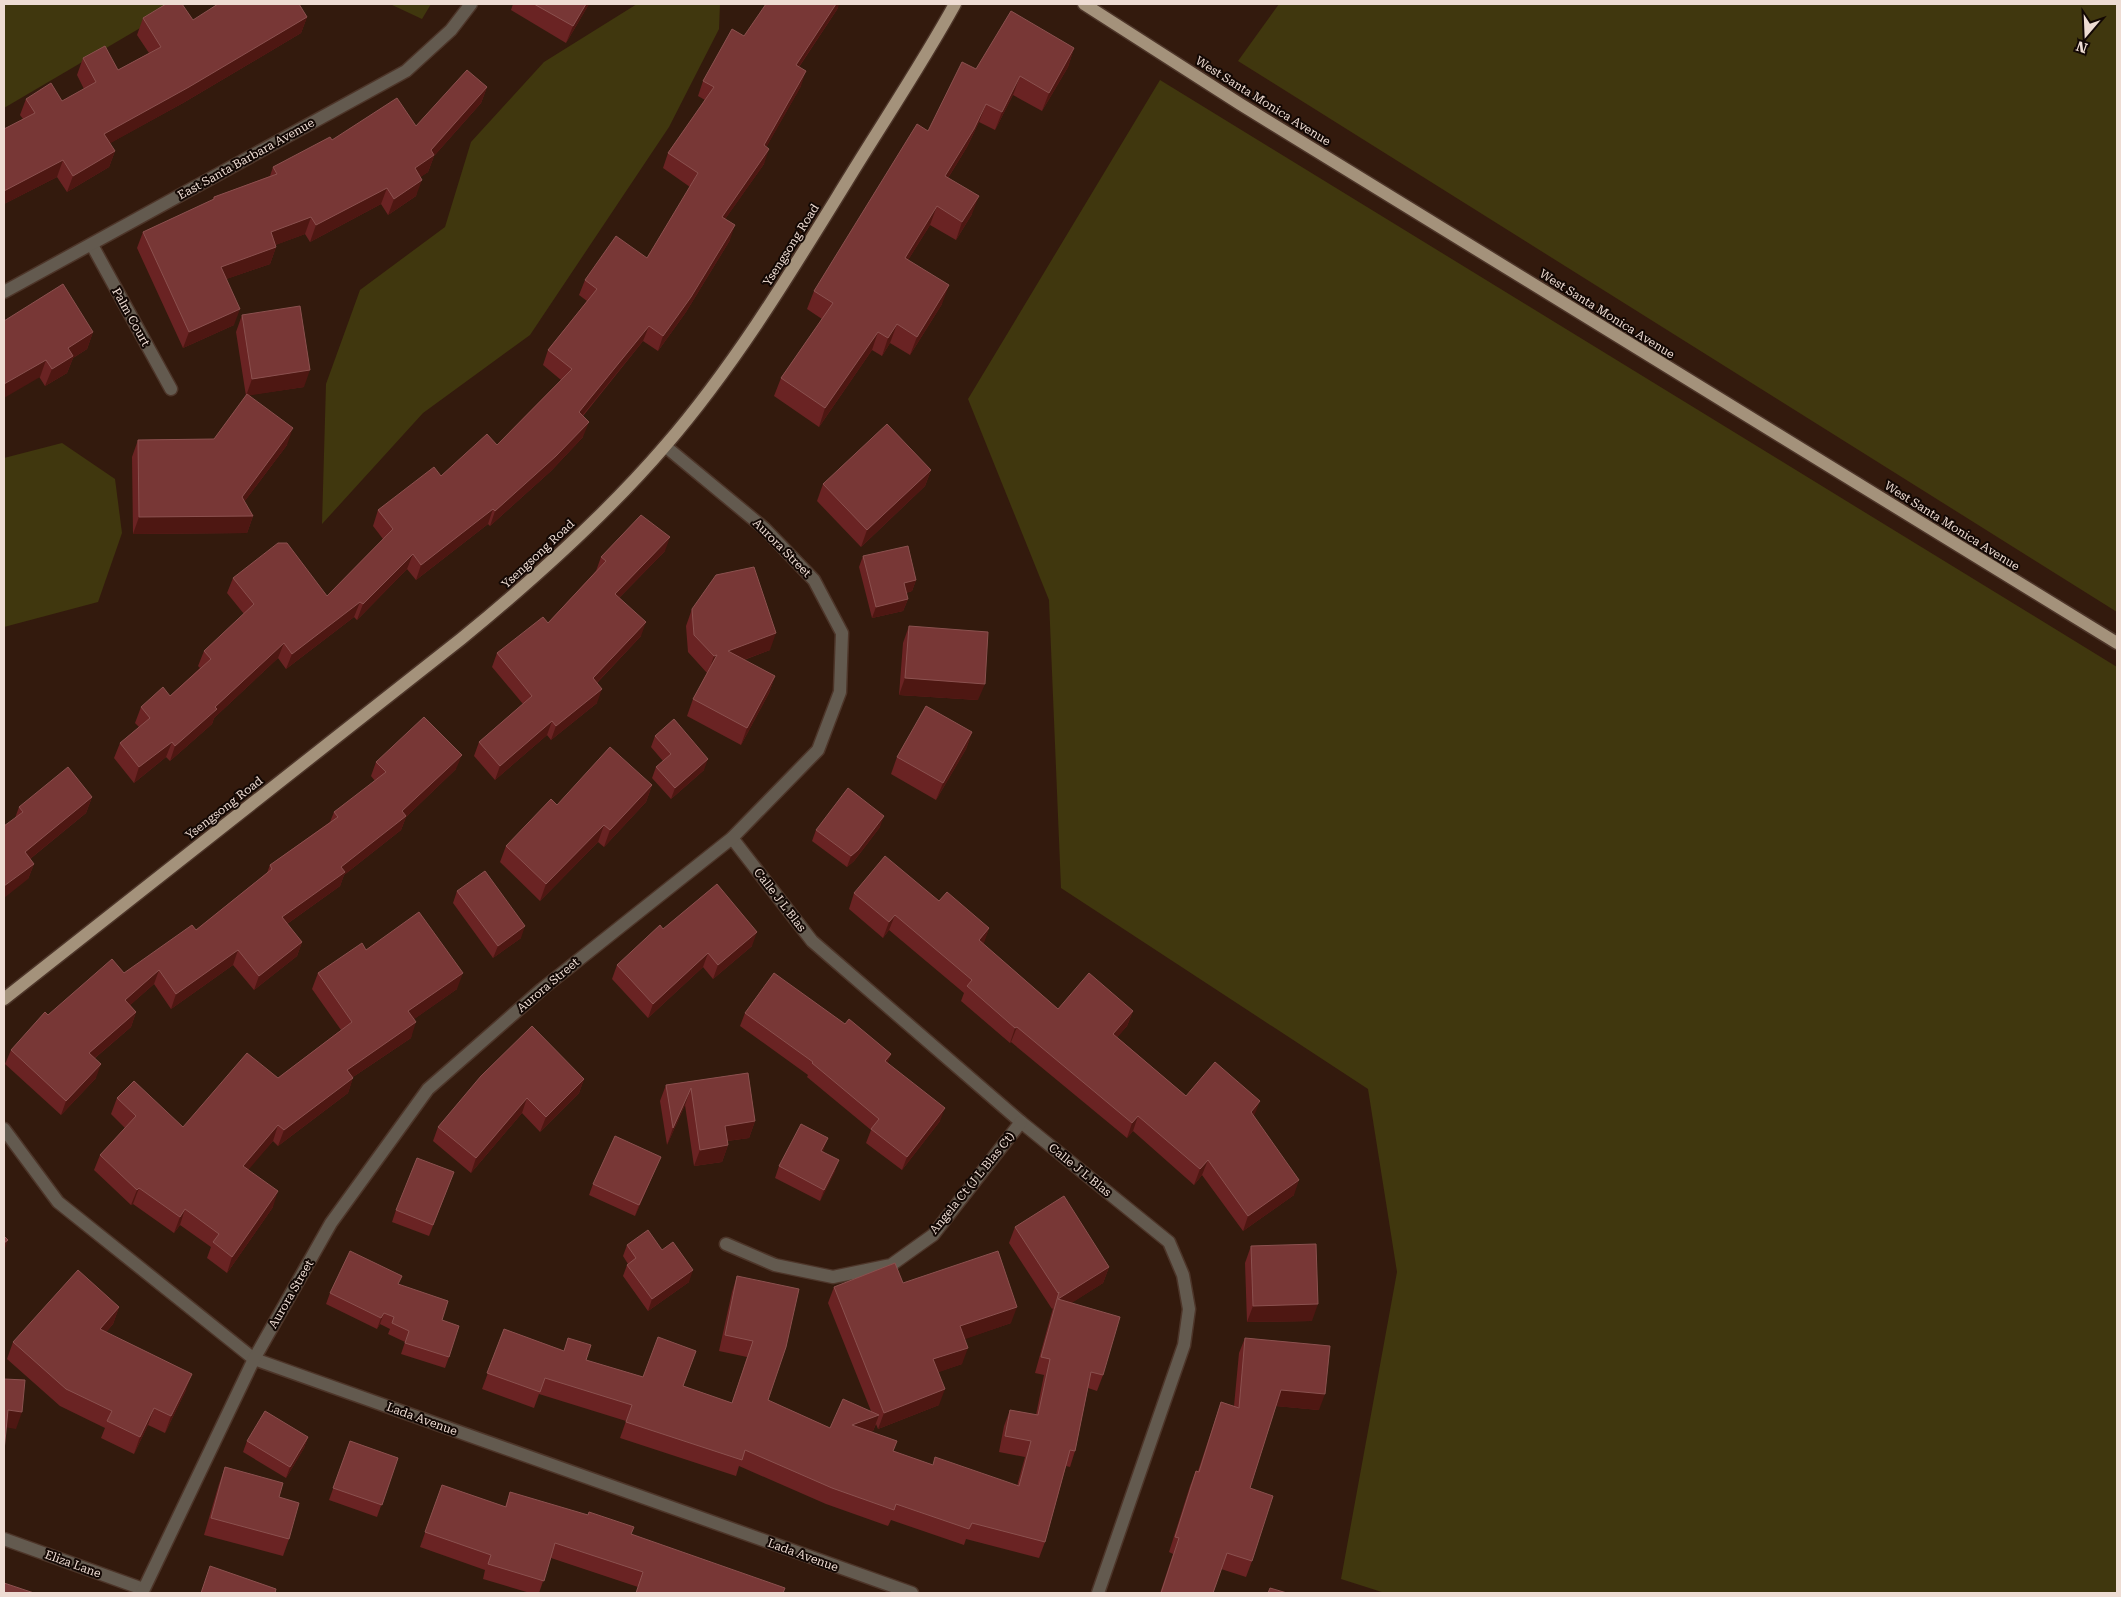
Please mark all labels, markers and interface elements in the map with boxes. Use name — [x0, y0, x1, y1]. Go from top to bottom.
north arrow — [2061, 10, 2111, 60]
text: N — [2074, 38, 2089, 57]
street label: West Santa Monica Avenue — [1193, 54, 1334, 149]
street label: East Santa Barbara Avenue — [175, 115, 317, 202]
street label: Ysengsong Road — [760, 201, 822, 289]
street label: West Santa Monica Avenue — [1537, 267, 1678, 362]
street label: Palm Court — [109, 285, 153, 349]
street label: West Santa Monica Avenue — [1882, 479, 2023, 574]
street label: Aurora Street — [750, 516, 814, 580]
street label: Ysengsong Road — [499, 517, 577, 591]
street label: Ysengsong Road — [183, 773, 266, 842]
street label: Calle J L Blas — [751, 866, 809, 935]
street label: Aurora Street — [514, 955, 582, 1015]
street label: Angela Ct (J L Blas Ct) — [927, 1129, 1017, 1237]
street label: Calle J L Blas — [1046, 1141, 1114, 1200]
street label: Aurora Street — [266, 1257, 316, 1331]
street label: Lada Avenue — [385, 1400, 460, 1438]
street label: Lada Avenue — [766, 1536, 841, 1574]
street label: Eliza Lane — [43, 1547, 103, 1581]

